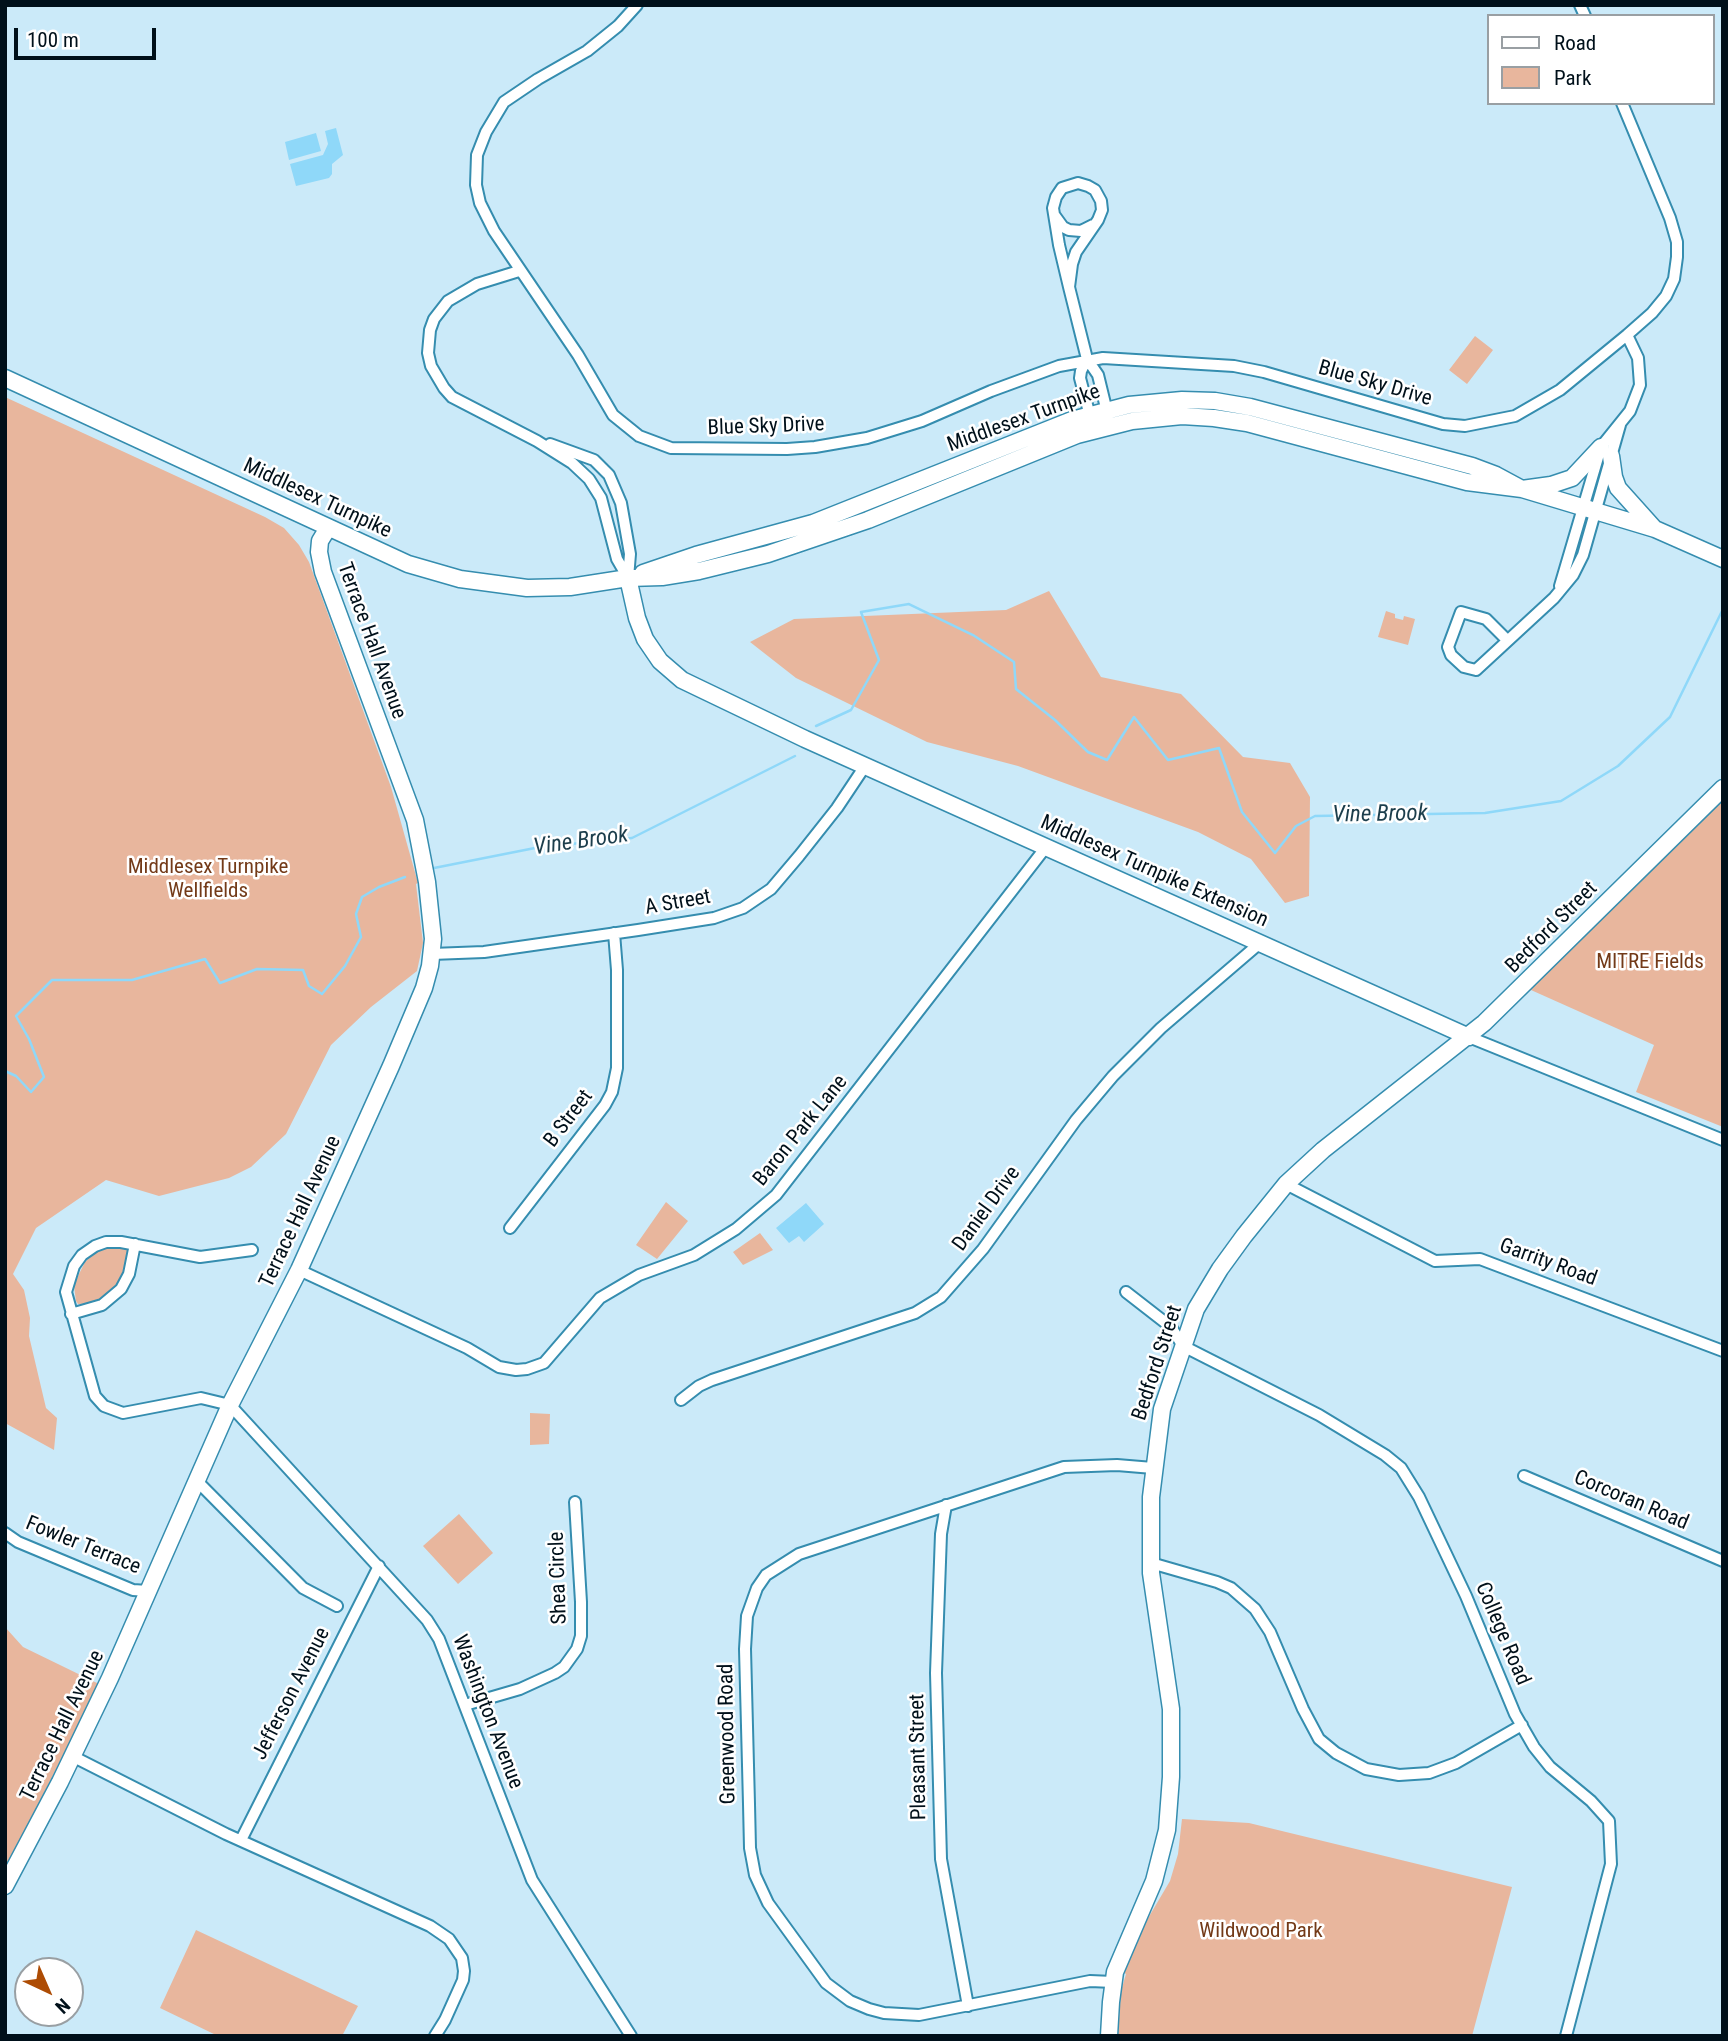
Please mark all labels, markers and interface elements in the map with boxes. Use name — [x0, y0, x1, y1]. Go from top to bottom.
scale bar — [18, 14, 159, 58]
legend — [1486, 14, 1714, 105]
text: 100 m — [27, 28, 79, 52]
text: Road — [1554, 31, 1596, 55]
text: Park — [1554, 66, 1591, 90]
street label: Blue Sky Drive — [1315, 356, 1435, 412]
street label: Middlesex Turnpike — [944, 380, 1104, 458]
street label: Blue Sky Drive — [707, 412, 825, 442]
street label: Middlesex Turnpike — [239, 454, 395, 544]
street label: Terrace Hall Avenue — [331, 559, 411, 723]
water label: Vine Brook — [1332, 800, 1428, 830]
street label: Middlesex Turnpike Extension — [1036, 810, 1272, 934]
water label: Vine Brook — [532, 822, 630, 862]
park label: Middlesex Turnpike Wellfields — [128, 855, 288, 905]
street label: Bedford Street — [1501, 877, 1603, 979]
street label: A Street — [643, 885, 713, 921]
park label: MITRE Fields — [1596, 950, 1704, 976]
street label: Baron Park Lane — [749, 1070, 853, 1192]
street label: B Street — [539, 1085, 599, 1153]
street label: Terrace Hall Avenue — [255, 1132, 347, 1292]
street label: Daniel Drive — [948, 1162, 1026, 1256]
street label: Garrity Road — [1496, 1234, 1600, 1292]
street label: Bedford Street — [1128, 1302, 1188, 1424]
street label: Corcoran Road — [1570, 1466, 1692, 1536]
street label: Fowler Terrace — [22, 1512, 144, 1580]
street label: Shea Circle — [545, 1531, 573, 1625]
street label: College Road — [1469, 1579, 1535, 1689]
street label: Jefferson Avenue — [248, 1624, 336, 1764]
street label: Washington Avenue — [446, 1632, 528, 1792]
street label: Terrace Hall Avenue — [16, 1647, 110, 1805]
street label: Greenwood Road — [714, 1663, 742, 1805]
street label: Pleasant Street — [905, 1694, 933, 1820]
park label: Wildwood Park — [1199, 1919, 1323, 1945]
north arrow — [14, 1957, 84, 2027]
text: N — [50, 1994, 75, 2018]

